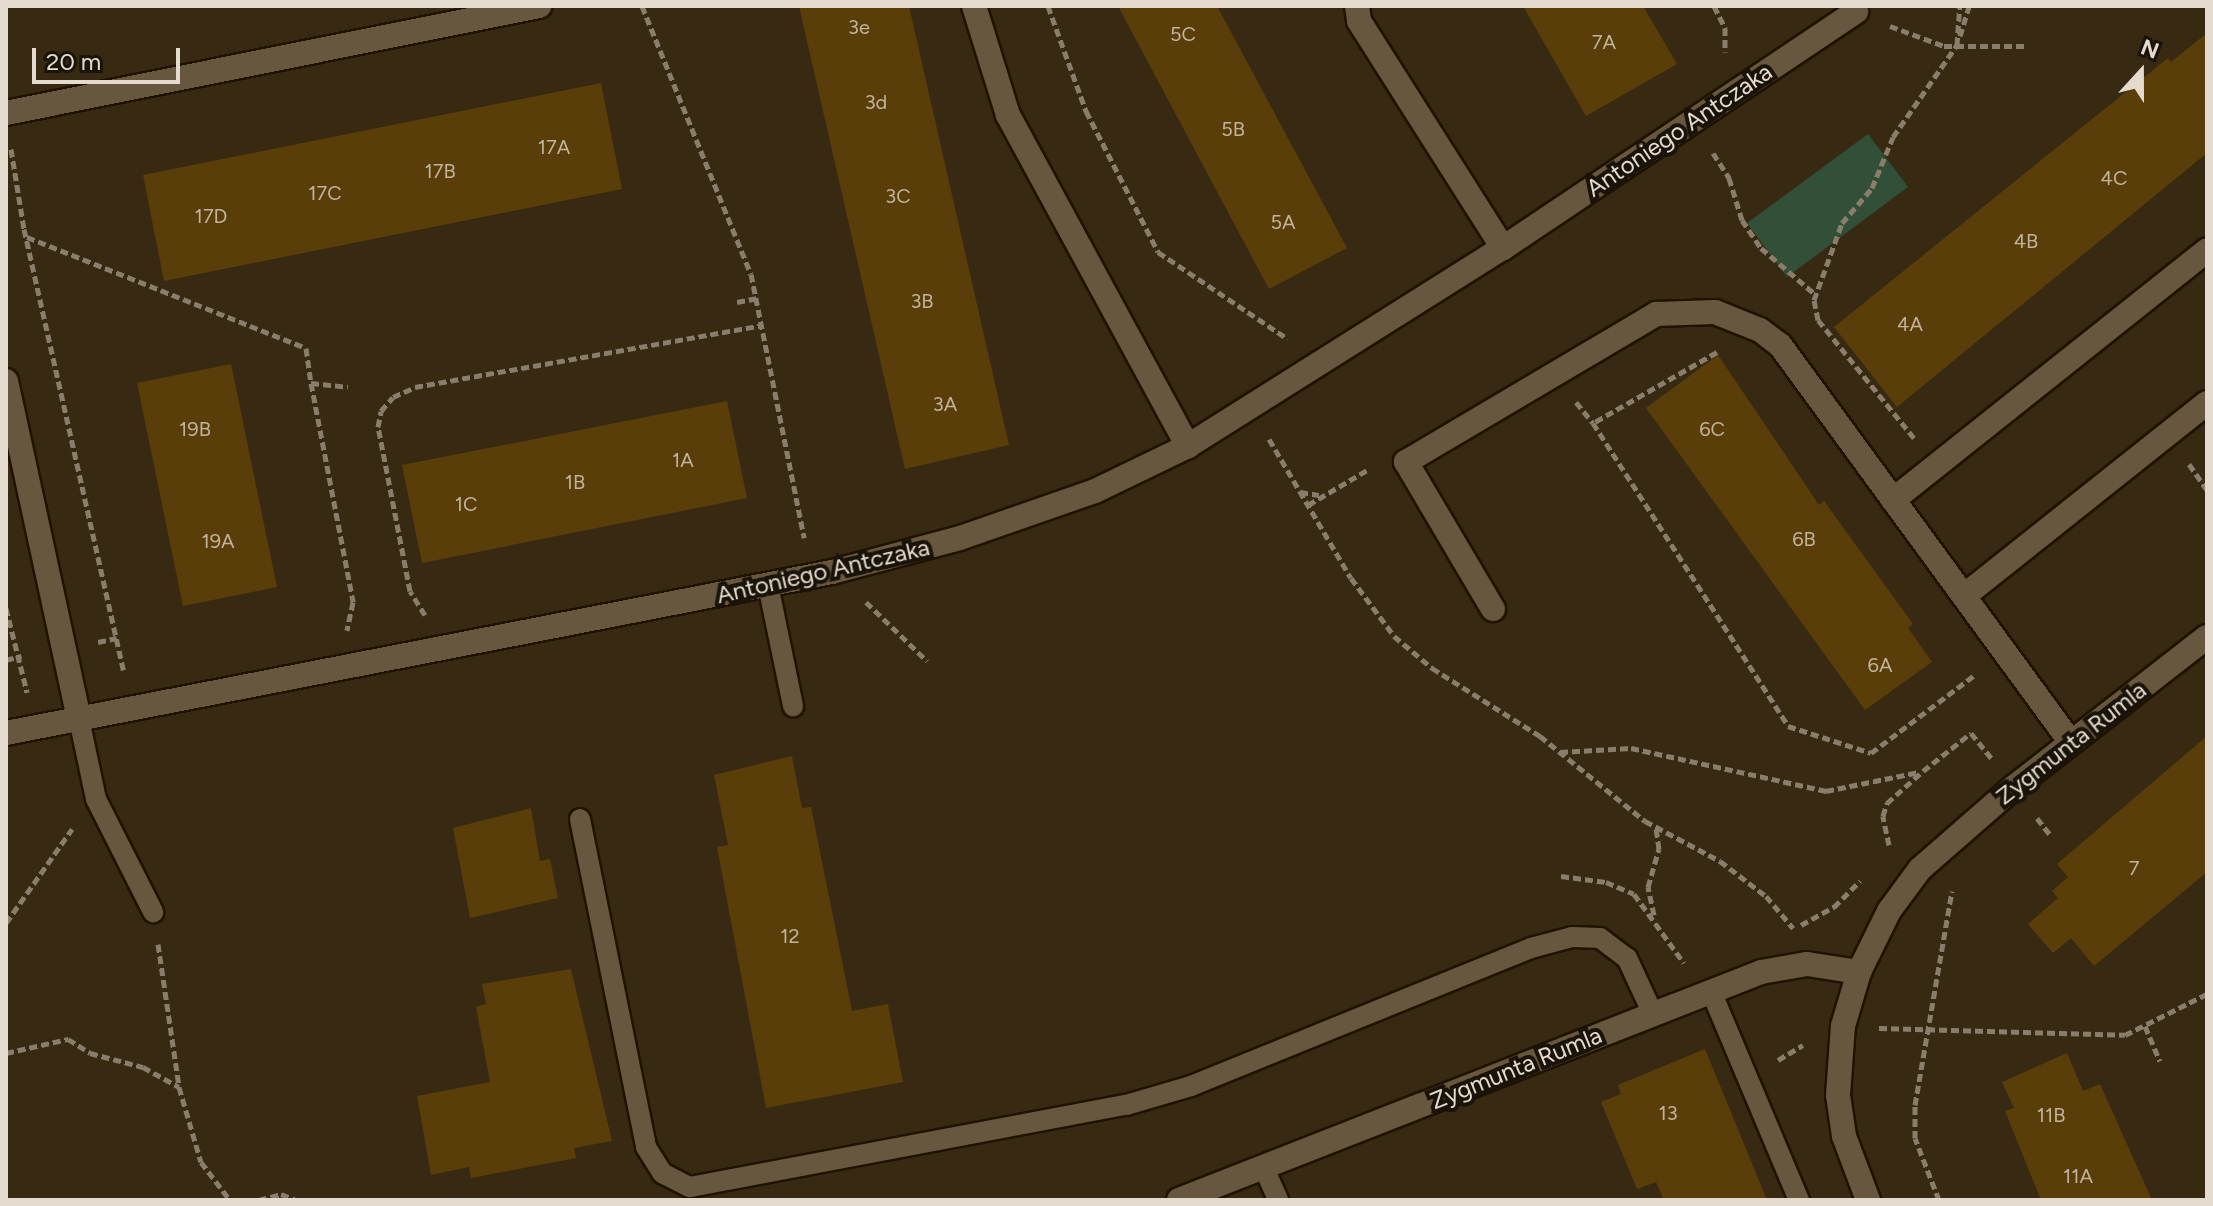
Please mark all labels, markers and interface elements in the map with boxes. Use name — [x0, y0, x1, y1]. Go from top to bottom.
house number: 3e — [848, 15, 870, 39]
house number: 5C — [1170, 22, 1196, 46]
house number: 7A — [1592, 30, 1616, 54]
scale bar — [36, 32, 184, 82]
north arrow — [2101, 32, 2181, 112]
text: N — [2137, 33, 2163, 65]
text: 20 m — [46, 47, 101, 76]
street label: Antoniego Antczaka — [1581, 57, 1777, 203]
house number: 3d — [865, 90, 887, 114]
house number: 5B — [1221, 117, 1245, 141]
house number: 17A — [538, 135, 570, 159]
house number: 17B — [424, 159, 456, 183]
house number: 4C — [2101, 166, 2127, 190]
house number: 17C — [308, 181, 342, 205]
house number: 3C — [885, 184, 911, 208]
house number: 17D — [195, 204, 227, 228]
house number: 5A — [1270, 210, 1296, 234]
house number: 4B — [2014, 229, 2038, 253]
house number: 3B — [910, 289, 934, 313]
house number: 4A — [1897, 312, 1923, 336]
house number: 3A — [933, 392, 957, 416]
house number: 19B — [179, 417, 211, 441]
house number: 6C — [1699, 417, 1725, 441]
house number: 1A — [672, 448, 694, 472]
house number: 1B — [565, 470, 585, 494]
house number: 1C — [455, 492, 477, 516]
house number: 6B — [1792, 527, 1816, 551]
house number: 19A — [201, 529, 235, 553]
street label: Antoniego Antczaka — [714, 532, 932, 610]
house number: 6A — [1868, 653, 1892, 677]
street label: Zygmunta Rumla — [1990, 675, 2152, 811]
house number: 7 — [2129, 856, 2139, 880]
house number: 12 — [780, 924, 800, 948]
street label: Zygmunta Rumla — [1426, 1020, 1606, 1116]
house number: 13 — [1658, 1101, 1678, 1125]
house number: 11B — [2037, 1103, 2065, 1127]
house number: 11A — [2063, 1164, 2093, 1188]

